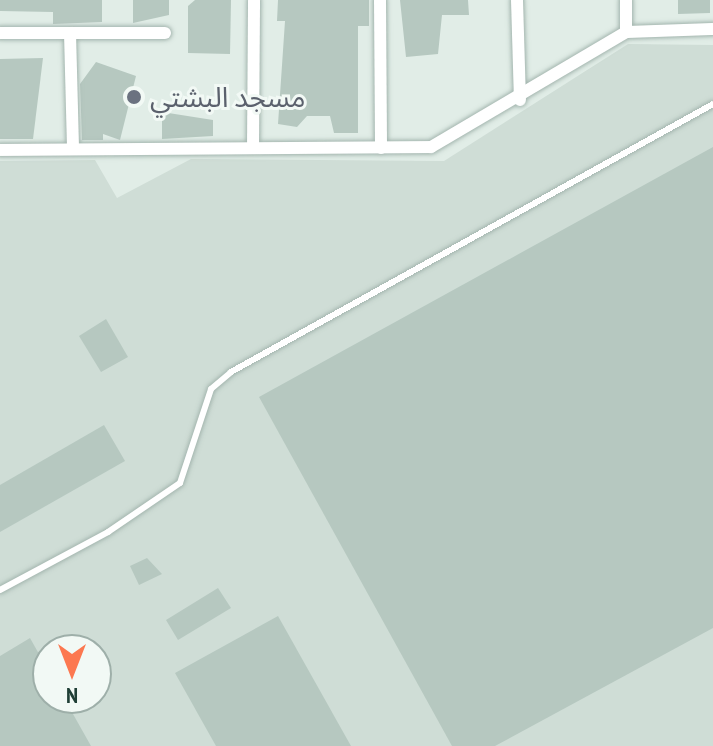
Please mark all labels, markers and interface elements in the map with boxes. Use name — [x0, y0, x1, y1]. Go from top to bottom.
place label: مسجد البشتي — [150, 80, 306, 114]
marker: مسجد البشتي — [125, 88, 143, 106]
north arrow — [32, 634, 112, 714]
text: N — [66, 682, 78, 710]

